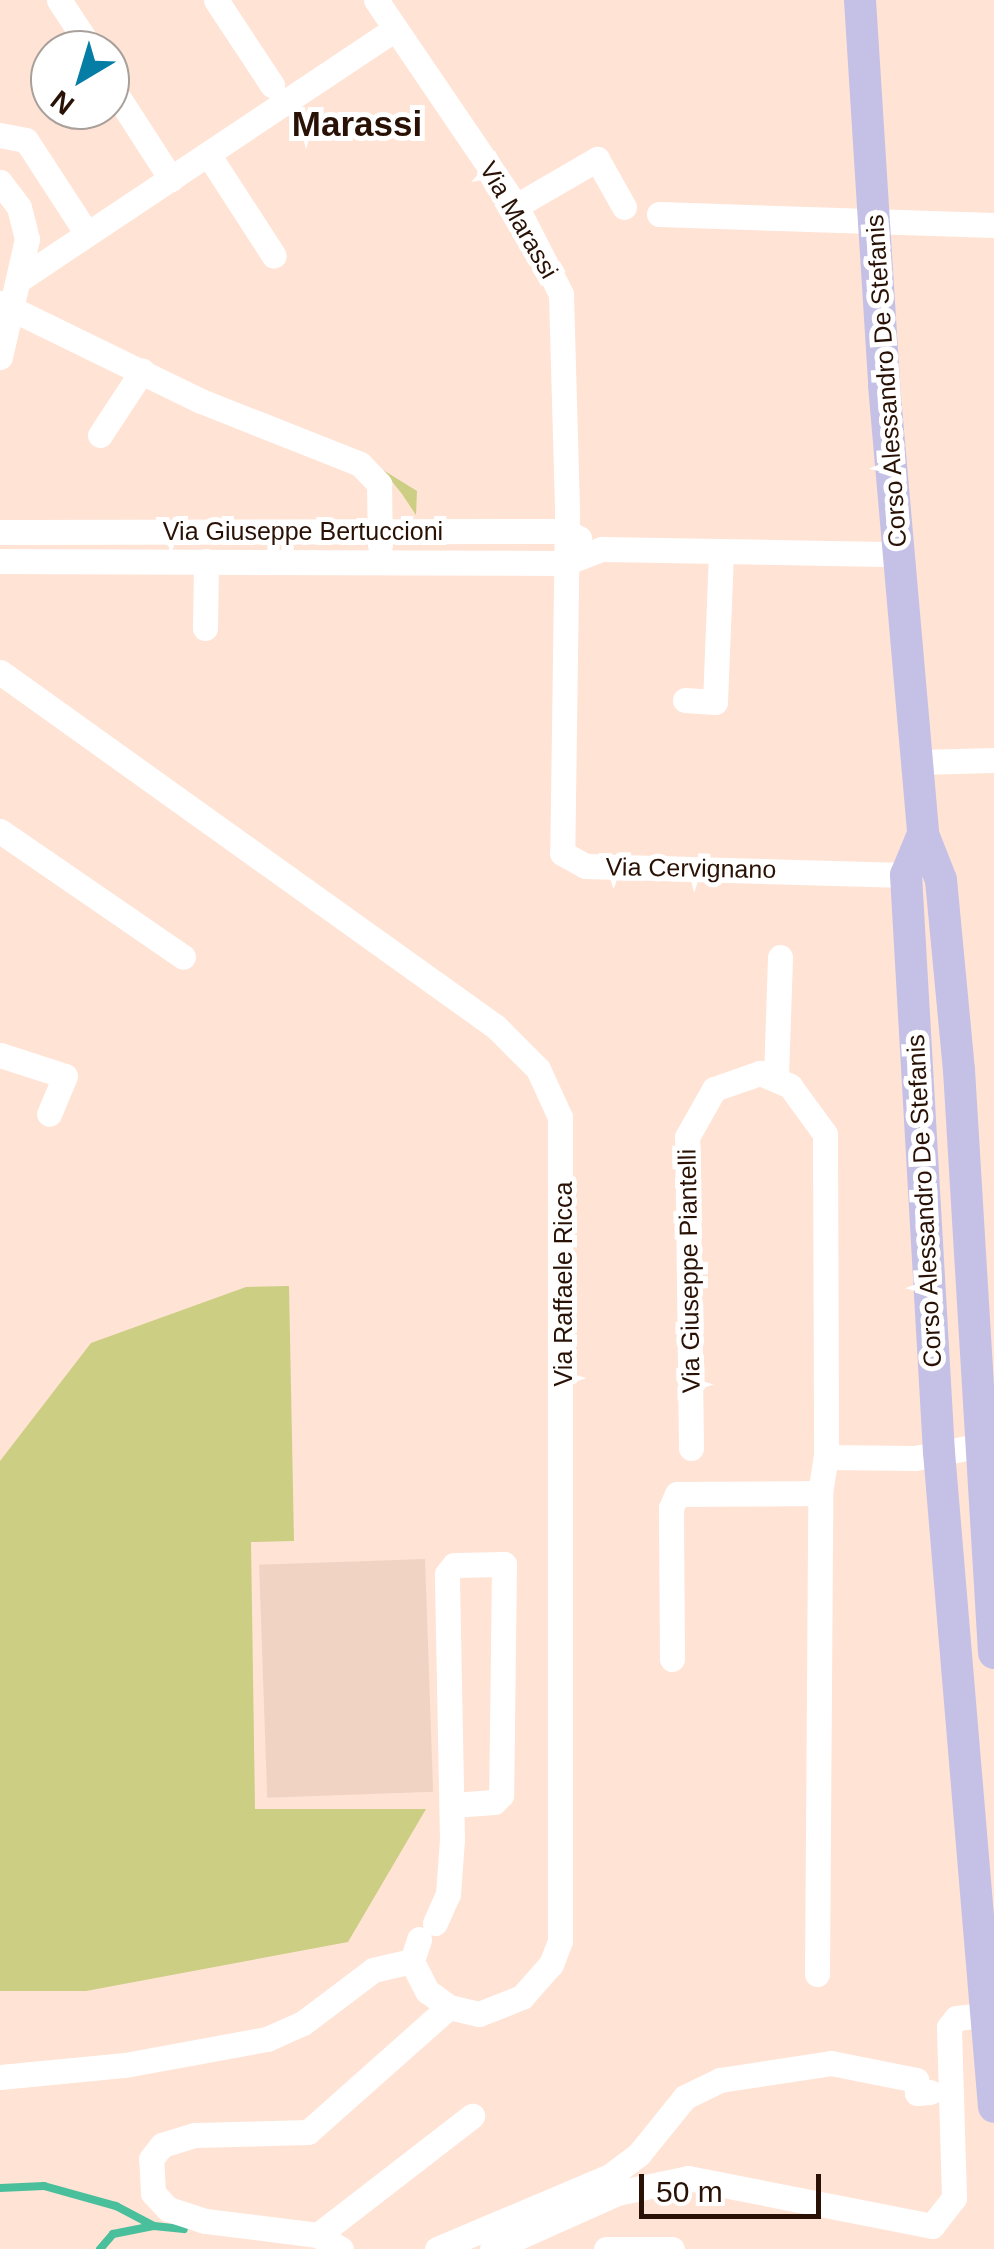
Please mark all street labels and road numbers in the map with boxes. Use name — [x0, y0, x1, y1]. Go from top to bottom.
street label: Via Marassi — [473, 156, 565, 284]
street label: Corso Alessandro De Stefanis — [859, 213, 913, 549]
street label: Via Giuseppe Bertuccioni — [163, 516, 443, 546]
street label: Via Cervignano — [606, 852, 776, 884]
street label: Corso Alessandro De Stefanis — [900, 1033, 948, 1369]
street label: Via Giuseppe Piantelli — [672, 1149, 706, 1393]
street label: Via Raffaele Ricca — [548, 1182, 578, 1386]

